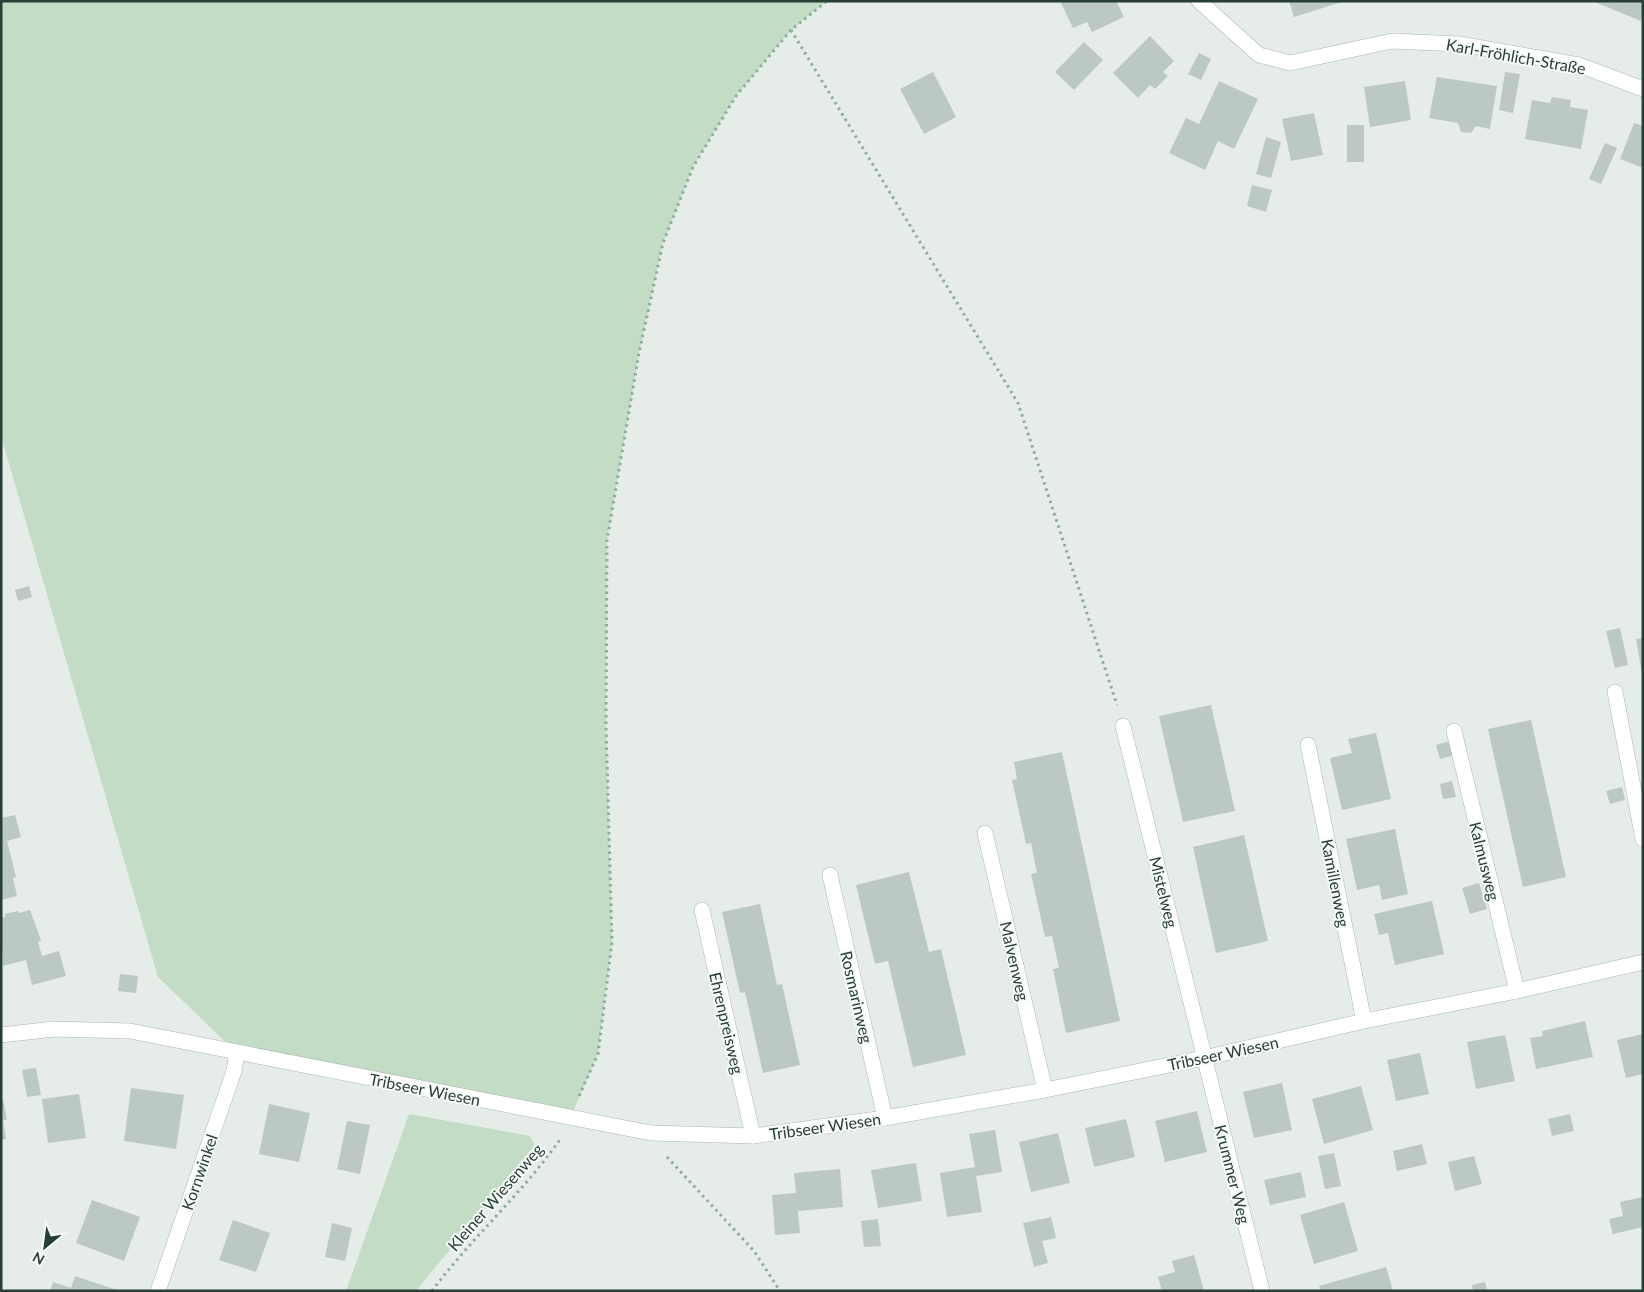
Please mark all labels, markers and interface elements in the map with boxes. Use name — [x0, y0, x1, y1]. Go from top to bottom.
street label: Karl-Fröhlich-Straße — [1445, 34, 1587, 78]
street label: Kalmusweg — [1466, 820, 1504, 902]
street label: Kamillenweg — [1318, 837, 1354, 929]
street label: Mistelweg — [1146, 854, 1182, 930]
street label: Malvenweg — [997, 919, 1033, 1003]
street label: Rosmarinweg — [837, 949, 877, 1045]
street label: Ehrenpreisweg — [706, 970, 748, 1076]
street label: Tribseer Wiesen — [1166, 1032, 1280, 1074]
street label: Tribseer Wiesen — [368, 1069, 482, 1109]
street label: Tribseer Wiesen — [768, 1109, 882, 1143]
street label: Krummer Weg — [1211, 1122, 1255, 1226]
street label: Kornwinkel — [177, 1132, 221, 1212]
street label: Kleiner Wiesenweg — [443, 1140, 547, 1254]
north arrow — [20, 1222, 70, 1272]
text: N — [30, 1249, 47, 1269]

